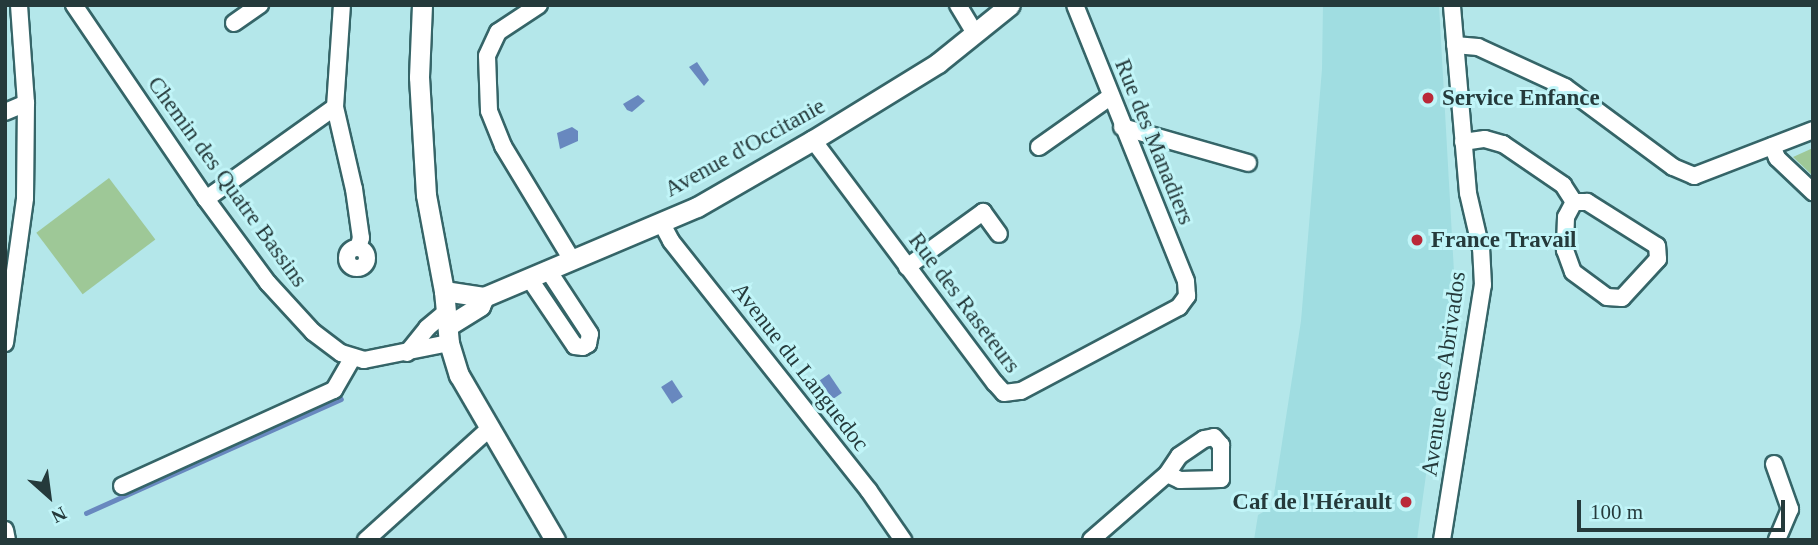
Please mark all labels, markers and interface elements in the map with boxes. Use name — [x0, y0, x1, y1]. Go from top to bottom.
street label: Rue des Manadiers — [1108, 55, 1200, 229]
street label: Chemin des Quatre Bassins — [141, 71, 313, 293]
place label: Service Enfance — [1442, 84, 1600, 112]
marker: Service Enfance — [1420, 90, 1436, 106]
street label: Avenue d'Occitanie — [660, 92, 830, 204]
place label: France Travail — [1431, 226, 1577, 254]
street label: Rue des Raseteurs — [902, 227, 1026, 379]
marker: France Travail — [1409, 232, 1425, 248]
street label: Avenue des Abrivados — [1416, 269, 1472, 479]
street label: Avenue du Languedoc — [726, 277, 874, 457]
north arrow — [14, 461, 84, 531]
scale bar — [1580, 486, 1788, 530]
place label: Caf de l'Hérault — [1232, 488, 1392, 516]
marker: Caf de l'Hérault — [1398, 494, 1414, 510]
text: 100 m — [1590, 500, 1643, 524]
text: N — [48, 502, 70, 527]

